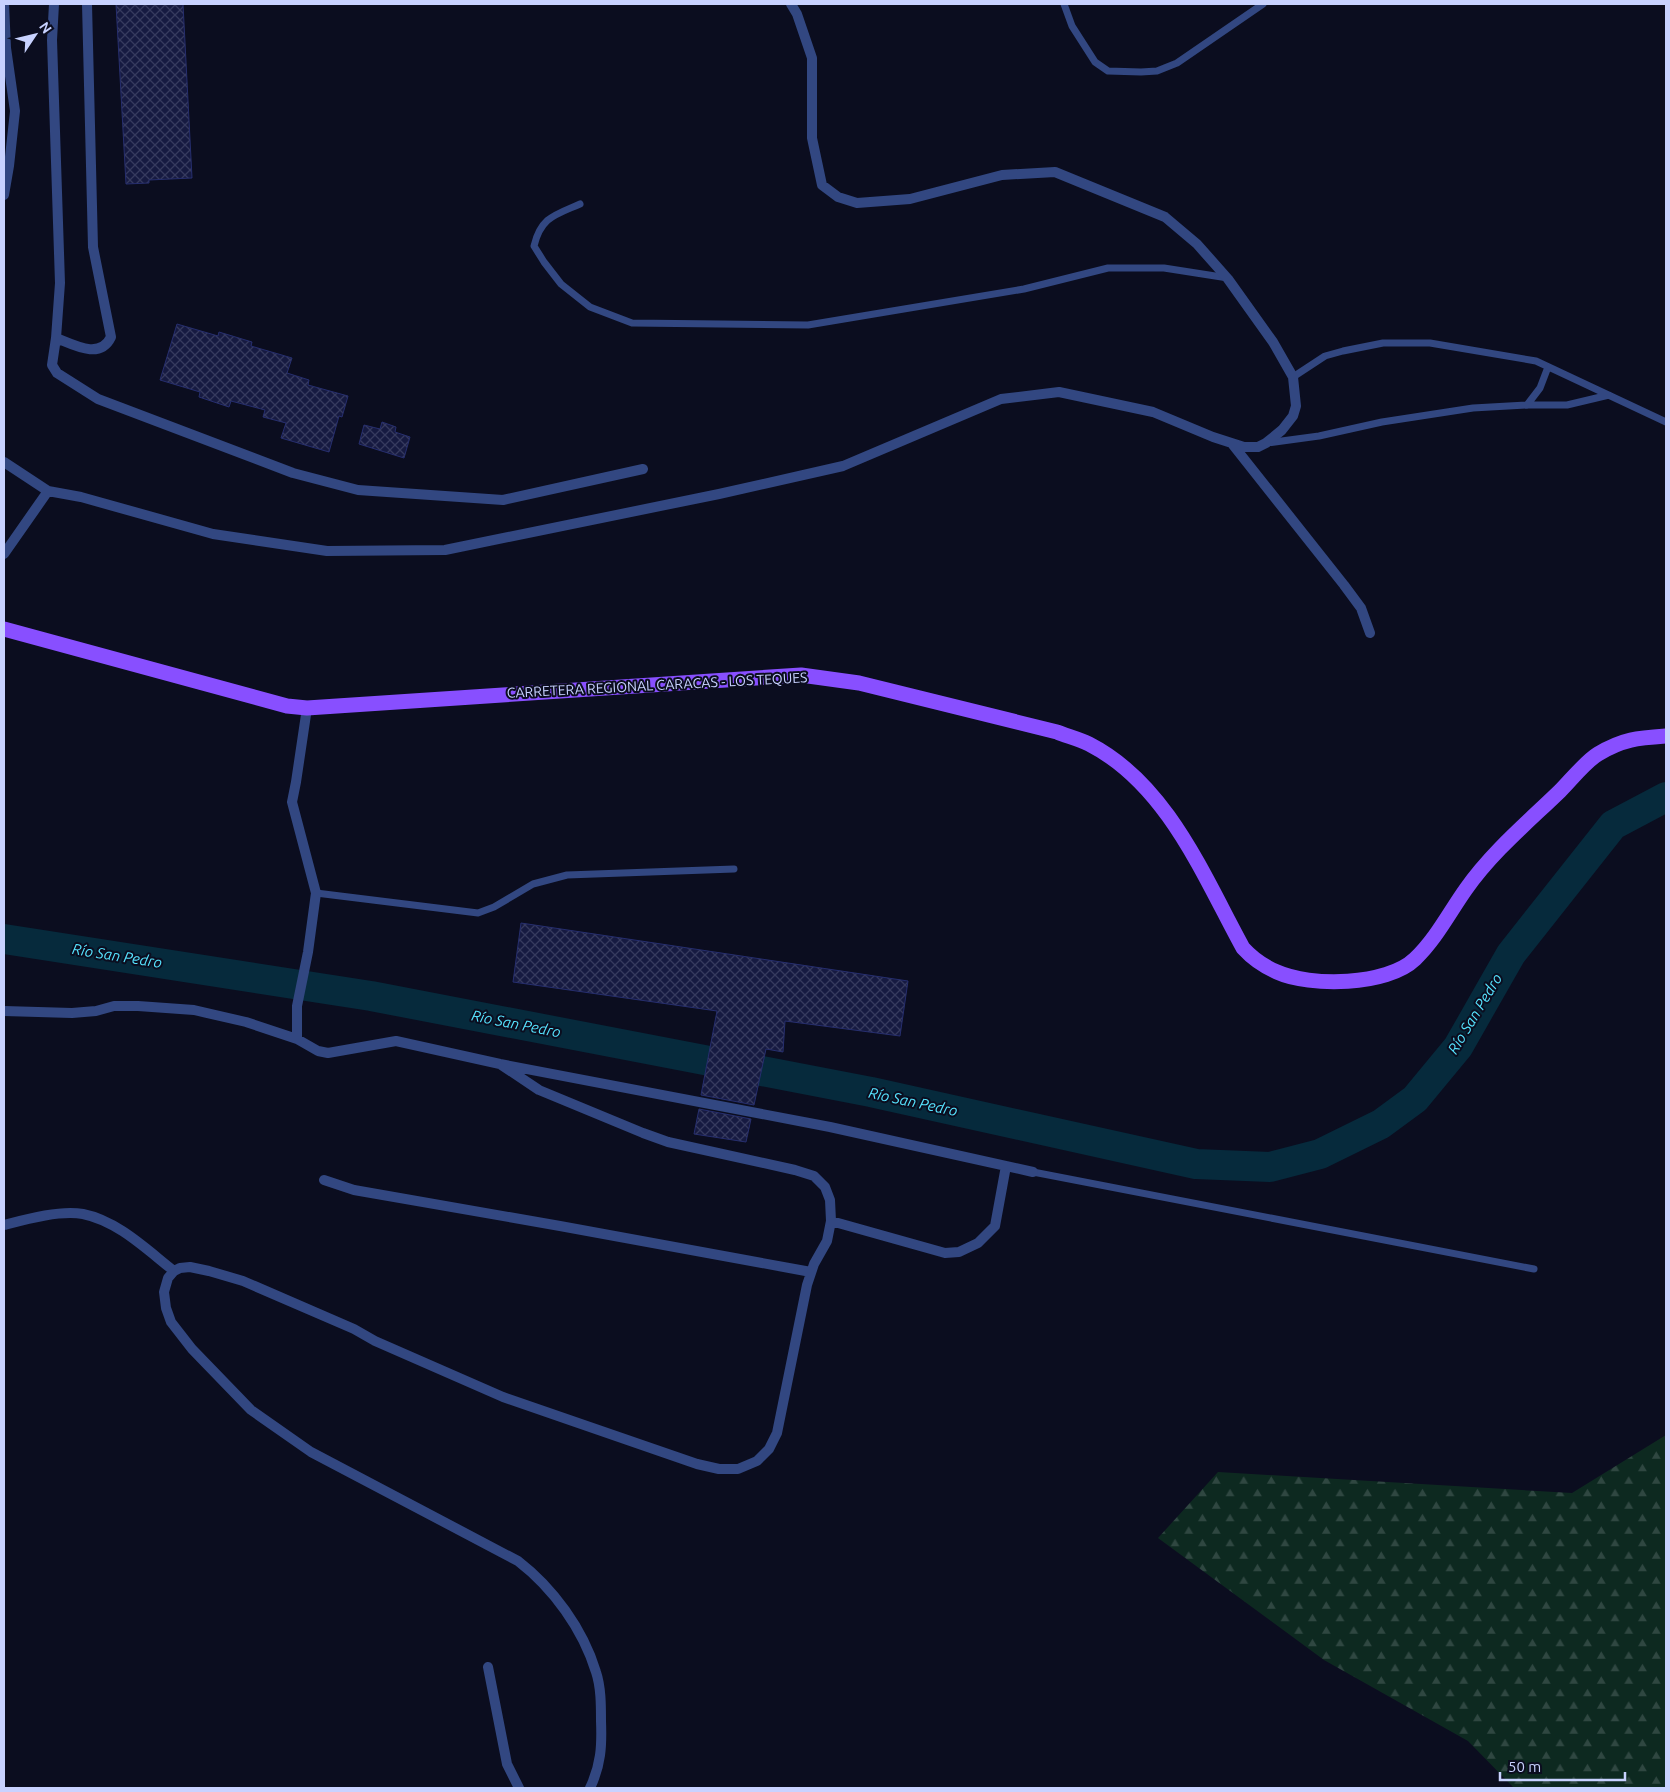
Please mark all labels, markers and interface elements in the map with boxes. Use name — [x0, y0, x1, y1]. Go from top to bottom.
north arrow — [10, 10, 60, 60]
text: N — [36, 19, 55, 36]
street label: CARRETERA REGIONAL CARACAS - LOS TEQUES — [506, 669, 808, 701]
water label: Río San Pedro — [71, 940, 163, 971]
water label: Río San Pedro — [1444, 971, 1505, 1057]
water label: Río San Pedro — [470, 1007, 562, 1040]
water label: Río San Pedro — [867, 1084, 959, 1119]
scale bar — [1500, 1750, 1625, 1782]
text: 50 m — [1508, 1758, 1541, 1775]

